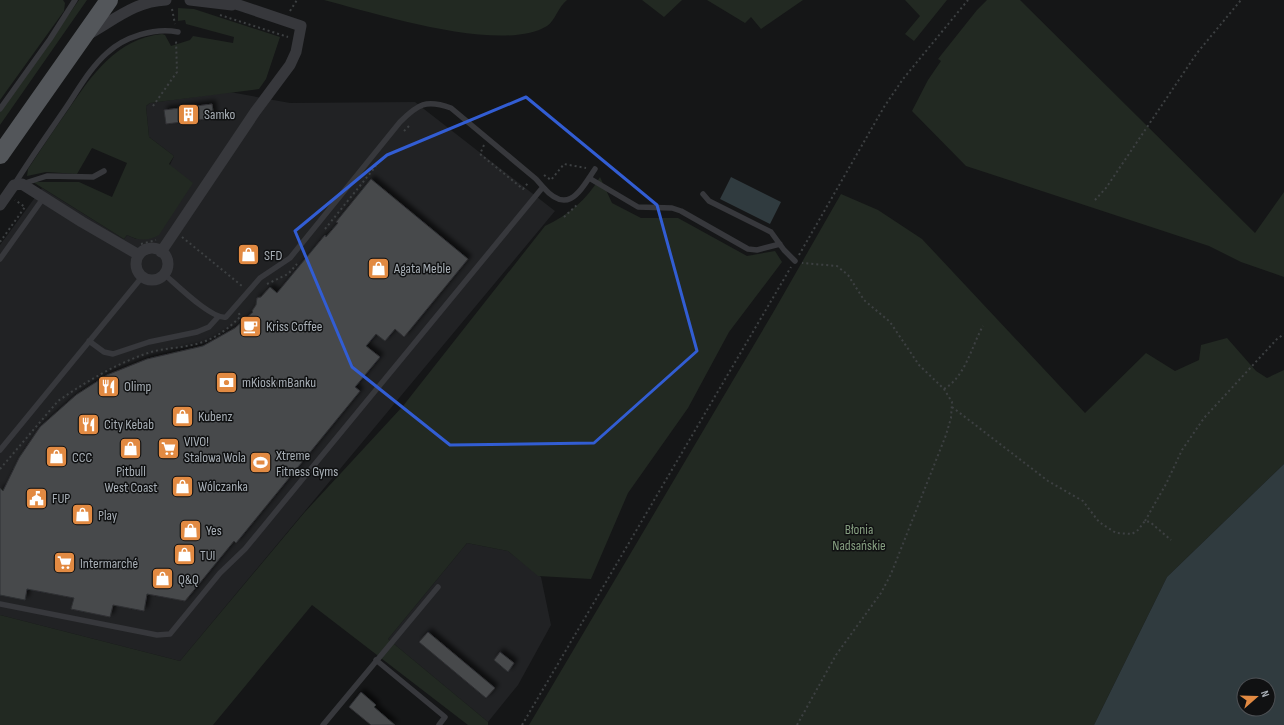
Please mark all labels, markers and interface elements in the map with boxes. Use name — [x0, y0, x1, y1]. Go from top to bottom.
building icon: Samko — [176, 101, 202, 127]
place label: Samko — [204, 106, 235, 123]
shop icon: SFD — [235, 242, 261, 268]
place label: SFD — [264, 247, 283, 264]
shop icon: Agata Meble — [366, 255, 392, 281]
place label: Agata Meble — [393, 260, 451, 277]
cafe icon: Kriss Coffee — [238, 313, 264, 339]
place label: Kriss Coffee — [266, 318, 322, 335]
bank icon: mKiosk mBanku — [214, 369, 240, 395]
restaurant icon: Olimp — [96, 373, 122, 399]
place label: mKiosk mBanku — [242, 374, 316, 391]
place label: Olimp — [124, 378, 151, 395]
shop icon: Kubenz — [170, 403, 196, 429]
place label: Kubenz — [198, 408, 232, 425]
restaurant icon: City Kebab — [75, 411, 101, 437]
place label: City Kebab — [104, 416, 154, 433]
place label: VIVO! Stalowa Wola — [184, 433, 246, 466]
shop icon: Pitbull West Coast — [118, 436, 144, 462]
supermarket icon: VIVO! Stalowa Wola — [156, 436, 182, 462]
shop icon: CCC — [43, 444, 69, 470]
place label: Xtreme Fitness Gyms — [275, 447, 338, 480]
place label: CCC — [72, 449, 92, 466]
sports icon: Xtreme Fitness Gyms — [248, 450, 274, 476]
place label: Pitbull West Coast — [104, 463, 158, 496]
shop icon: Wólczanka — [170, 473, 196, 499]
place label: Wólczanka — [198, 478, 248, 495]
public building icon: FUP — [23, 485, 49, 511]
place label: FUP — [52, 490, 70, 507]
shop icon: Play — [69, 502, 95, 528]
place label: Play — [98, 507, 118, 524]
shop icon: Yes — [178, 517, 204, 543]
park label: Błonia Nadsańskie — [832, 521, 886, 554]
place label: Yes — [206, 522, 222, 539]
shop icon: TUI — [171, 542, 197, 568]
place label: TUI — [200, 547, 215, 564]
supermarket icon: Intermarché — [52, 550, 78, 576]
place label: Intermarché — [80, 555, 138, 572]
shop icon: Q&Q — [150, 566, 176, 592]
place label: Q&Q — [178, 571, 199, 588]
north arrow — [1236, 677, 1276, 717]
text: N — [1258, 689, 1272, 699]

